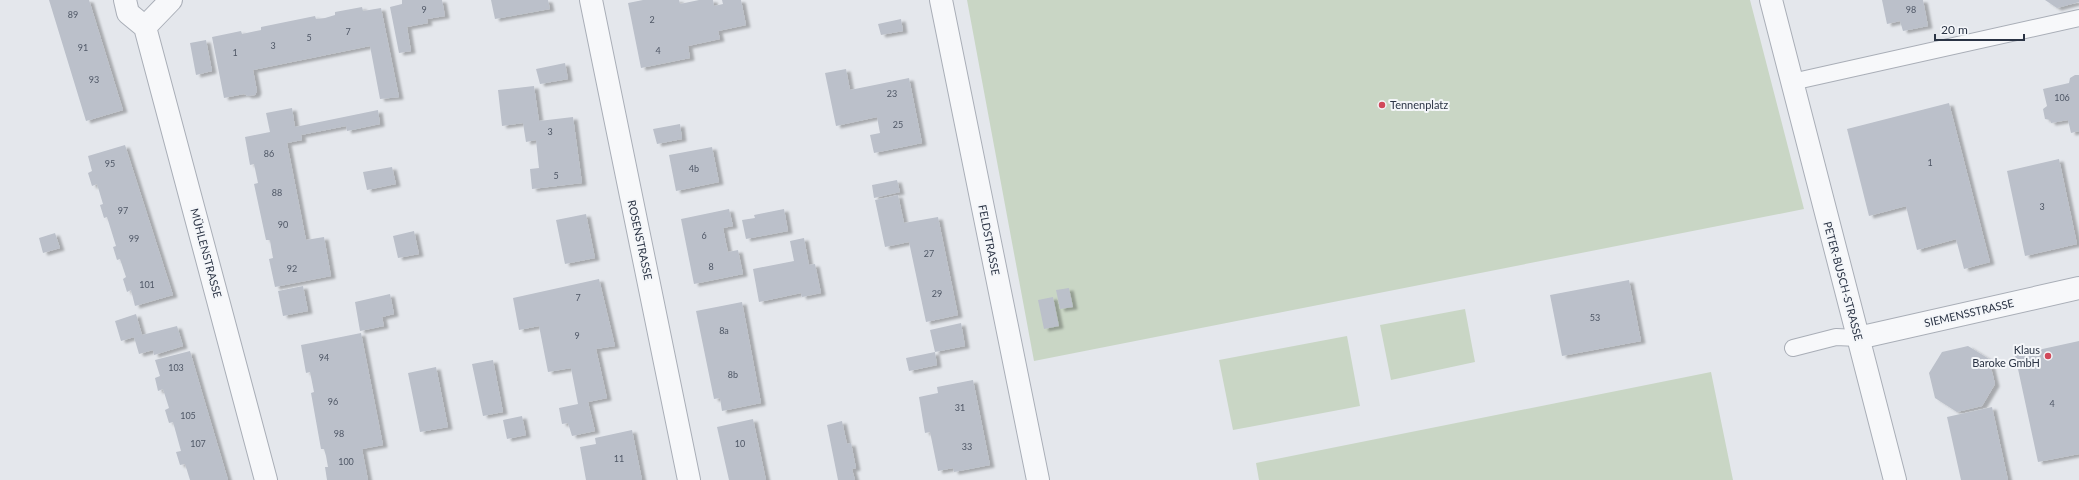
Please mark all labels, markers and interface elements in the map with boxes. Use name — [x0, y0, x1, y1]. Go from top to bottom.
house number: 9 — [421, 4, 427, 15]
house number: 98 — [1906, 4, 1916, 15]
house number: 89 — [68, 9, 78, 20]
house number: 2 — [649, 14, 655, 25]
scale bar — [1935, 16, 2024, 42]
text: 20 m — [1941, 22, 1968, 37]
house number: 7 — [345, 26, 351, 37]
house number: 5 — [306, 32, 312, 43]
house number: 3 — [270, 40, 276, 51]
house number: 91 — [78, 42, 88, 53]
house number: 4 — [655, 45, 661, 56]
house number: 1 — [232, 47, 238, 58]
house number: 93 — [89, 74, 99, 85]
house number: 23 — [887, 88, 897, 99]
house number: 106 — [2054, 92, 2070, 103]
place label: Tennenplatz — [1390, 98, 1448, 111]
marker: Tennenplatz — [1377, 100, 1387, 110]
house number: 25 — [893, 119, 903, 130]
house number: 3 — [547, 126, 553, 137]
house number: 86 — [264, 148, 274, 159]
house number: 1 — [1927, 157, 1933, 168]
house number: 95 — [105, 158, 115, 169]
house number: 4b — [689, 163, 699, 174]
house number: 5 — [553, 170, 559, 181]
house number: 88 — [272, 187, 282, 198]
street label: ROSENSTRASSE — [626, 199, 655, 281]
house number: 3 — [2039, 201, 2045, 212]
street label: FELDSTRASSE — [976, 203, 1003, 276]
house number: 97 — [118, 205, 128, 216]
street label: MÜHLENSTRASSE — [188, 207, 225, 299]
house number: 90 — [278, 219, 288, 230]
street label: PETER-BUSCH-STRASSE — [1821, 220, 1866, 342]
house number: 6 — [701, 230, 707, 241]
house number: 99 — [129, 233, 139, 244]
house number: 27 — [924, 248, 934, 259]
house number: 8 — [708, 261, 714, 272]
house number: 92 — [287, 263, 297, 274]
house number: 101 — [139, 279, 155, 290]
house number: 29 — [932, 288, 942, 299]
house number: 7 — [575, 292, 581, 303]
street label: SIEMENSSTRASSE — [1923, 296, 2015, 329]
house number: 53 — [1590, 312, 1600, 323]
house number: 8a — [719, 325, 729, 336]
house number: 9 — [574, 330, 580, 341]
place label: Klaus Baroke GmbH — [1972, 343, 2040, 369]
marker: Klaus Baroke GmbH — [2043, 351, 2053, 361]
house number: 94 — [319, 352, 329, 363]
house number: 103 — [168, 362, 184, 373]
house number: 8b — [728, 369, 738, 380]
house number: 96 — [328, 396, 338, 407]
house number: 4 — [2049, 398, 2055, 409]
house number: 31 — [955, 402, 965, 413]
house number: 105 — [180, 410, 196, 421]
house number: 98 — [334, 428, 344, 439]
house number: 107 — [190, 438, 206, 449]
house number: 10 — [735, 438, 745, 449]
house number: 33 — [962, 441, 972, 452]
house number: 11 — [614, 453, 624, 464]
house number: 100 — [338, 456, 354, 467]

